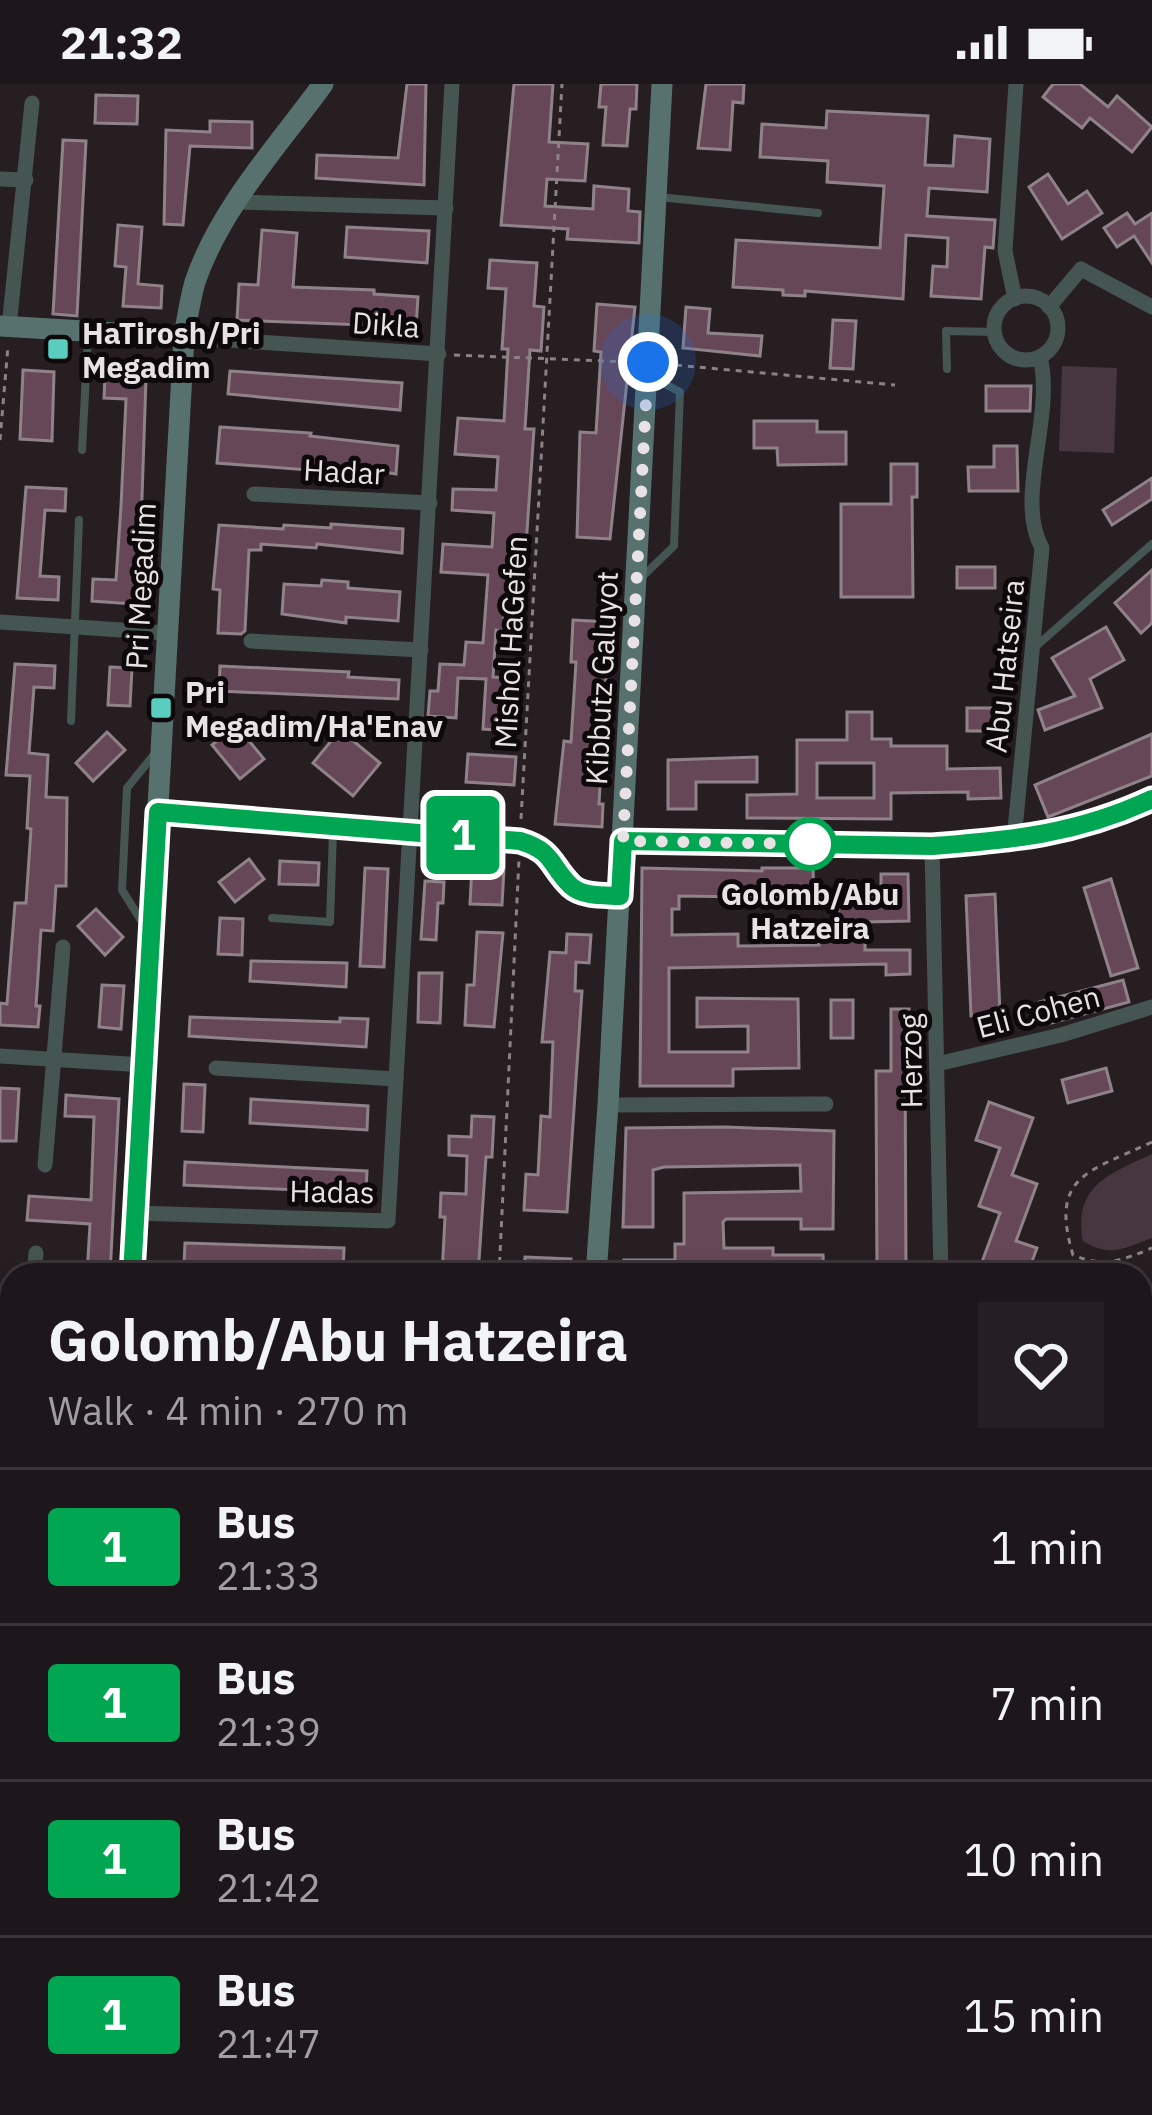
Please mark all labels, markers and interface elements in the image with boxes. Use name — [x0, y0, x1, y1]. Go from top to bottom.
text: 21:32 — [60, 13, 183, 71]
street label: Dikla — [351, 302, 421, 346]
place label: HaTirosh/Pri Megadim — [82, 313, 261, 386]
your location — [618, 332, 678, 392]
marker: HaTirosh/Pri Megadim — [45, 336, 71, 362]
street label: Hadar — [302, 449, 386, 493]
street label: Pri Megadim — [116, 502, 164, 670]
street label: Mishol HaGefen — [485, 535, 535, 749]
street label: Kibbutz Galuyot — [576, 570, 626, 786]
street label: Abu Hatseira — [976, 577, 1032, 755]
place label: Pri Megadim/Ha'Enav — [185, 672, 443, 745]
marker: Pri Megadim/Ha'Enav — [148, 695, 174, 721]
line badge: 1 — [424, 796, 502, 874]
text: 1 — [450, 807, 476, 862]
marker: Golomb/Abu Hatzeira — [785, 819, 835, 869]
place label: Golomb/Abu Hatzeira — [721, 874, 899, 947]
street label: Eli Cohen — [972, 976, 1104, 1046]
street label: Herzog — [890, 1013, 930, 1109]
street label: Hadas — [289, 1171, 375, 1211]
button: heart — [978, 1302, 1104, 1428]
text: Golomb/Abu Hatzeira — [48, 1303, 628, 1377]
text: Walk · 4 min · 270 m — [48, 1385, 409, 1436]
text: Bus — [216, 1492, 296, 1550]
text: 1 min — [990, 1518, 1104, 1576]
text: 1 — [101, 1519, 127, 1574]
text: 21:33 — [216, 1550, 321, 1601]
text: Bus — [216, 1648, 296, 1706]
text: 7 min — [990, 1674, 1104, 1732]
text: 1 — [101, 1675, 127, 1730]
text: 21:39 — [216, 1706, 321, 1757]
text: Bus — [216, 1804, 296, 1862]
text: 10 min — [963, 1830, 1104, 1888]
text: 1 — [101, 1831, 127, 1886]
text: 21:42 — [216, 1862, 321, 1913]
text: Bus — [216, 1960, 296, 2018]
text: 15 min — [963, 1986, 1104, 2044]
text: 1 — [101, 1987, 127, 2042]
text: 21:47 — [216, 2018, 321, 2069]

